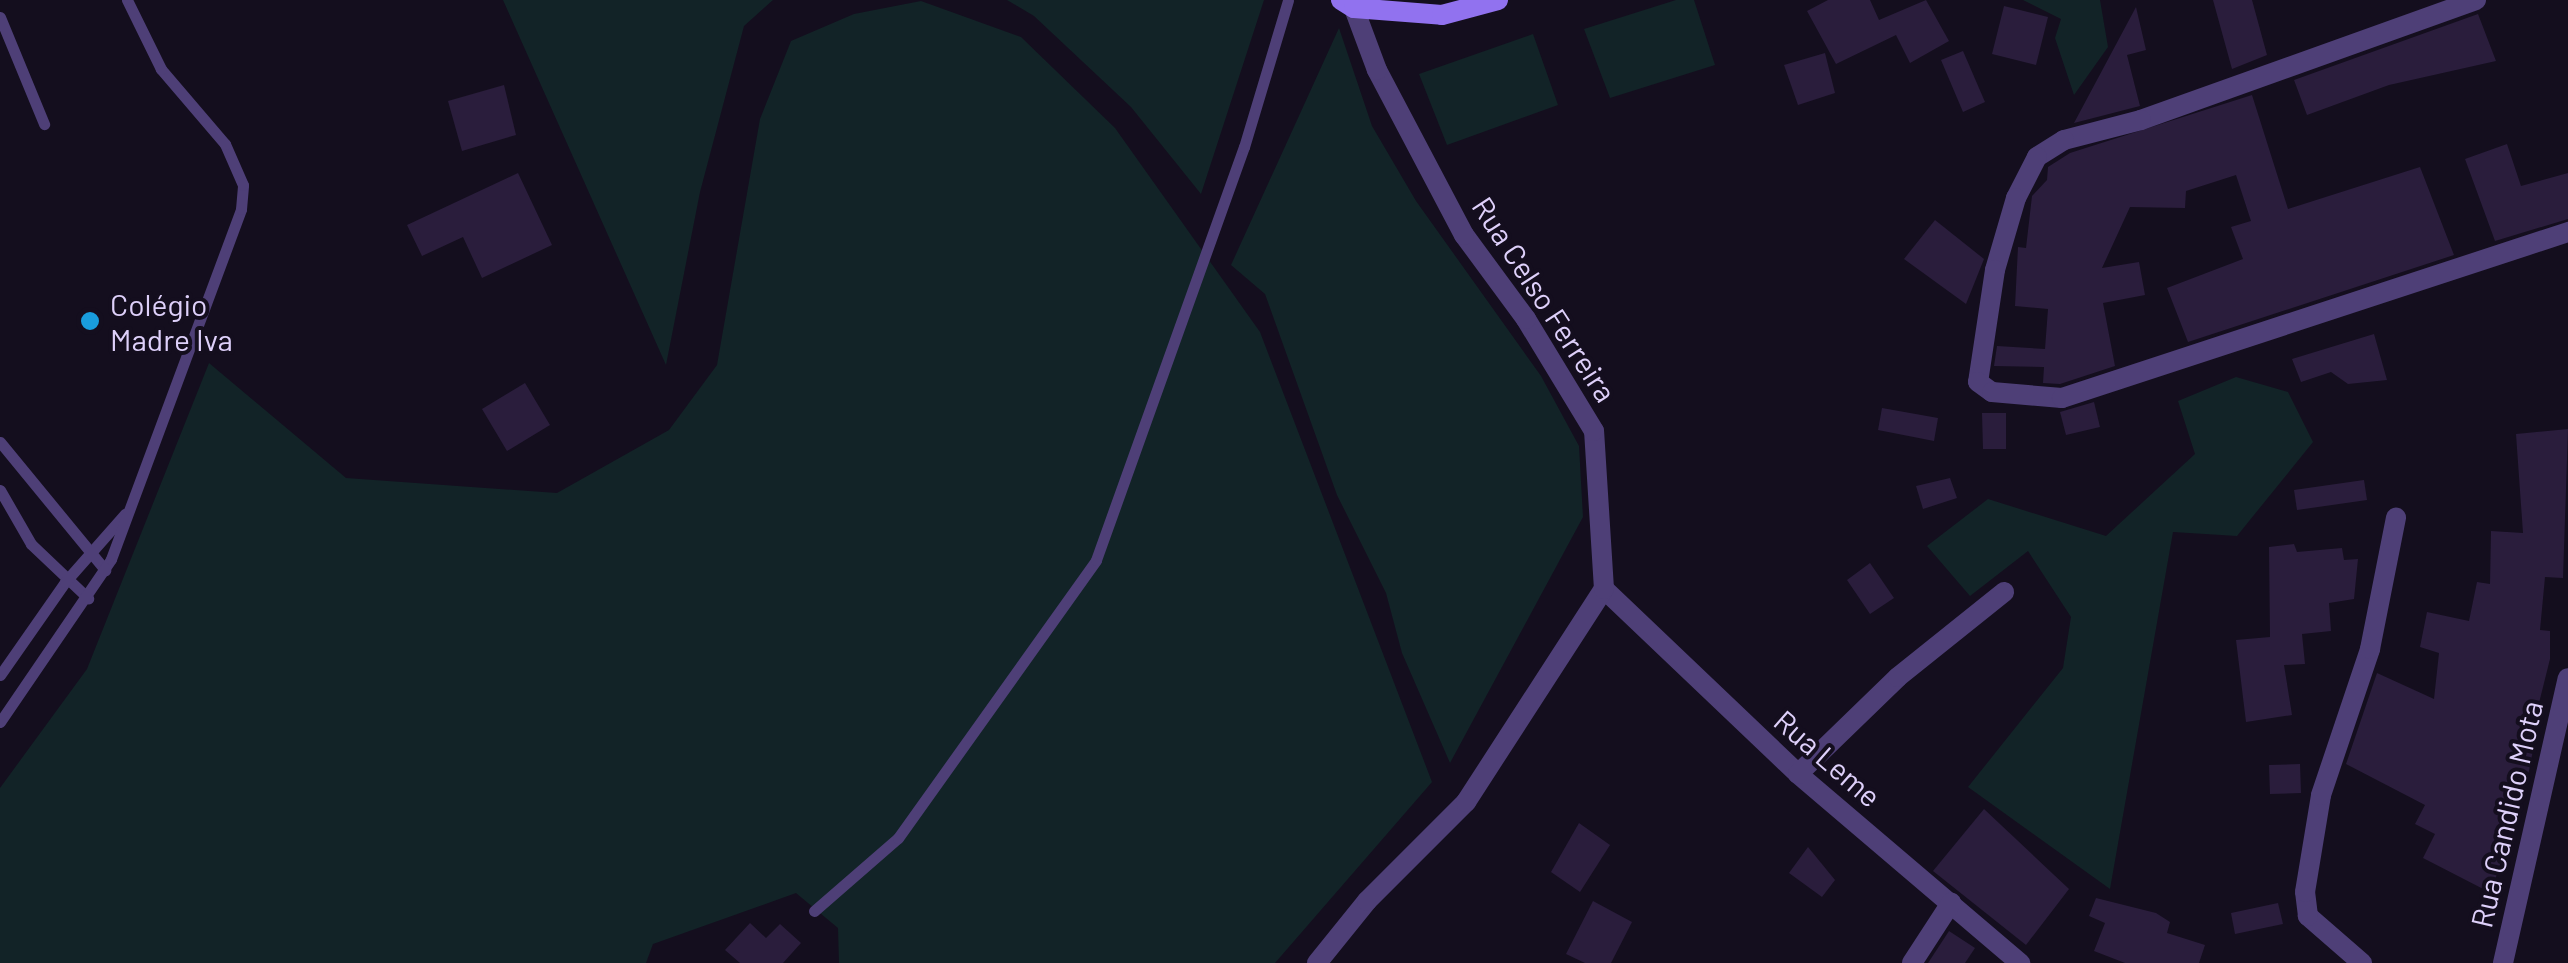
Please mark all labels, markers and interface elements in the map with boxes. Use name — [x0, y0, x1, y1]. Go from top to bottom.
street label: Rua Celso Ferreira — [1465, 190, 1625, 408]
place label: Colégio Madre Iva — [110, 286, 233, 356]
marker: Colégio Madre Iva — [79, 310, 101, 332]
street label: Rua Candido Mota — [2462, 697, 2550, 931]
street label: Rua Leme — [1767, 702, 1889, 814]

